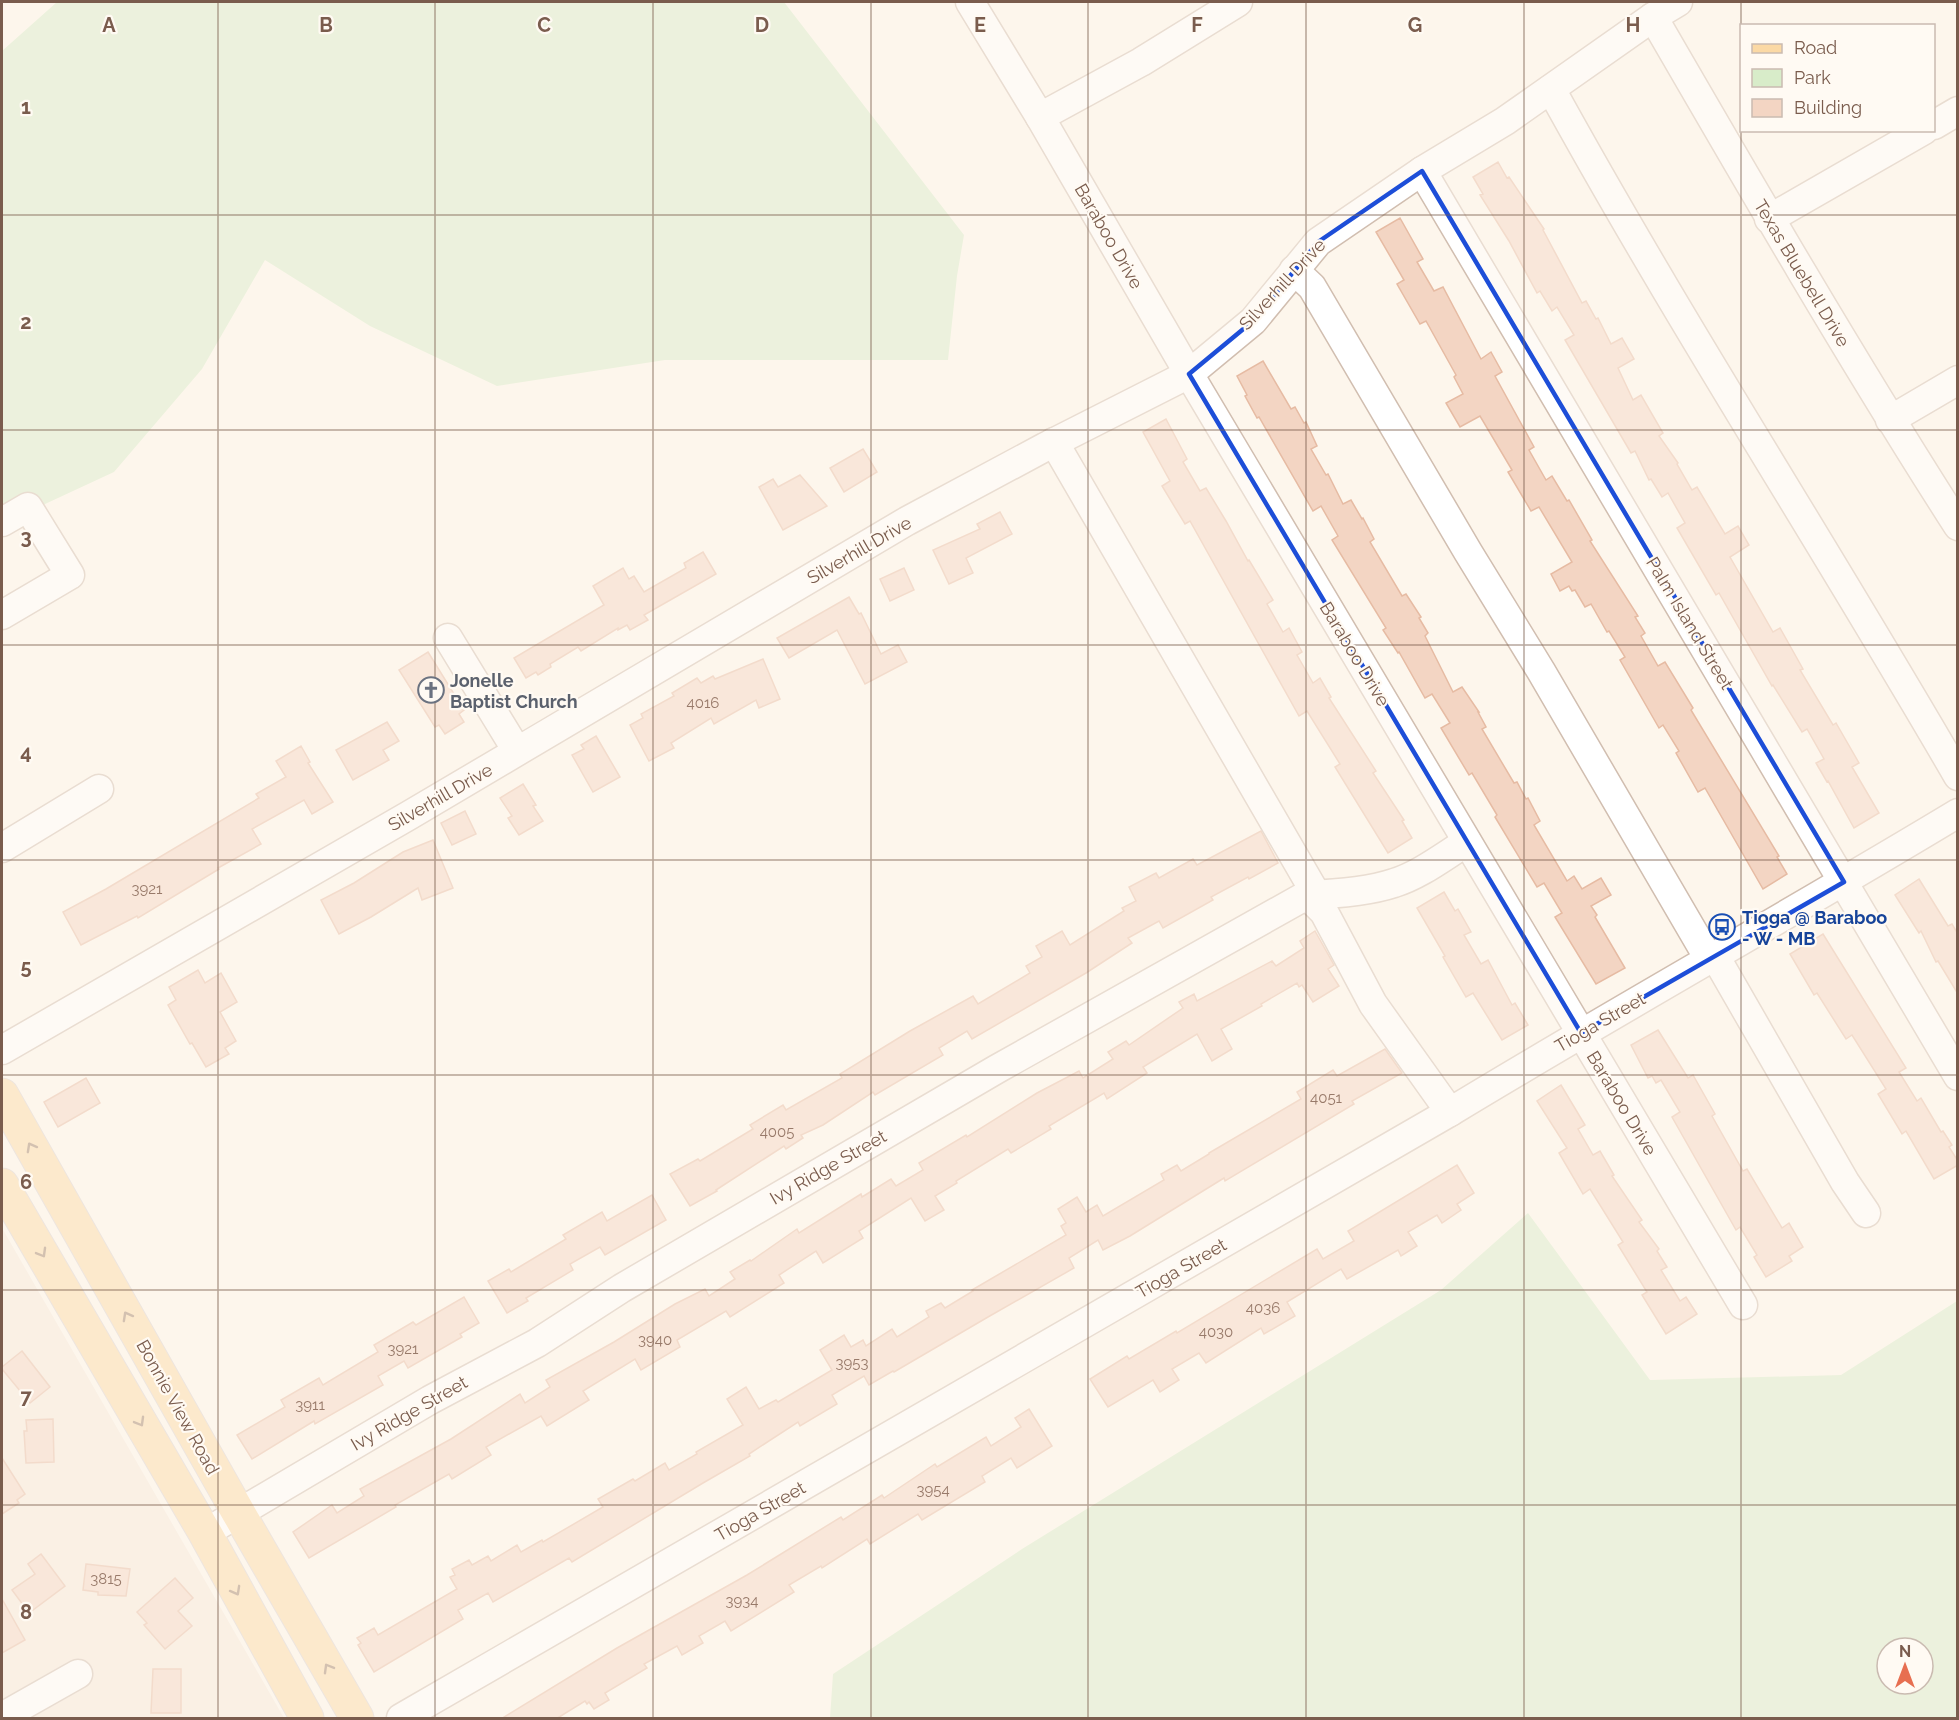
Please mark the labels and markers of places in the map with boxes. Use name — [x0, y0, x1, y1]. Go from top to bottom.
place label: Jonelle Baptist Church — [450, 670, 578, 712]
church icon: Jonelle Baptist Church — [416, 675, 446, 705]
place label: Tioga @ Baraboo - W - MB — [1742, 907, 1887, 949]
bus stop icon: Tioga @ Baraboo - W - MB — [1707, 912, 1737, 942]

